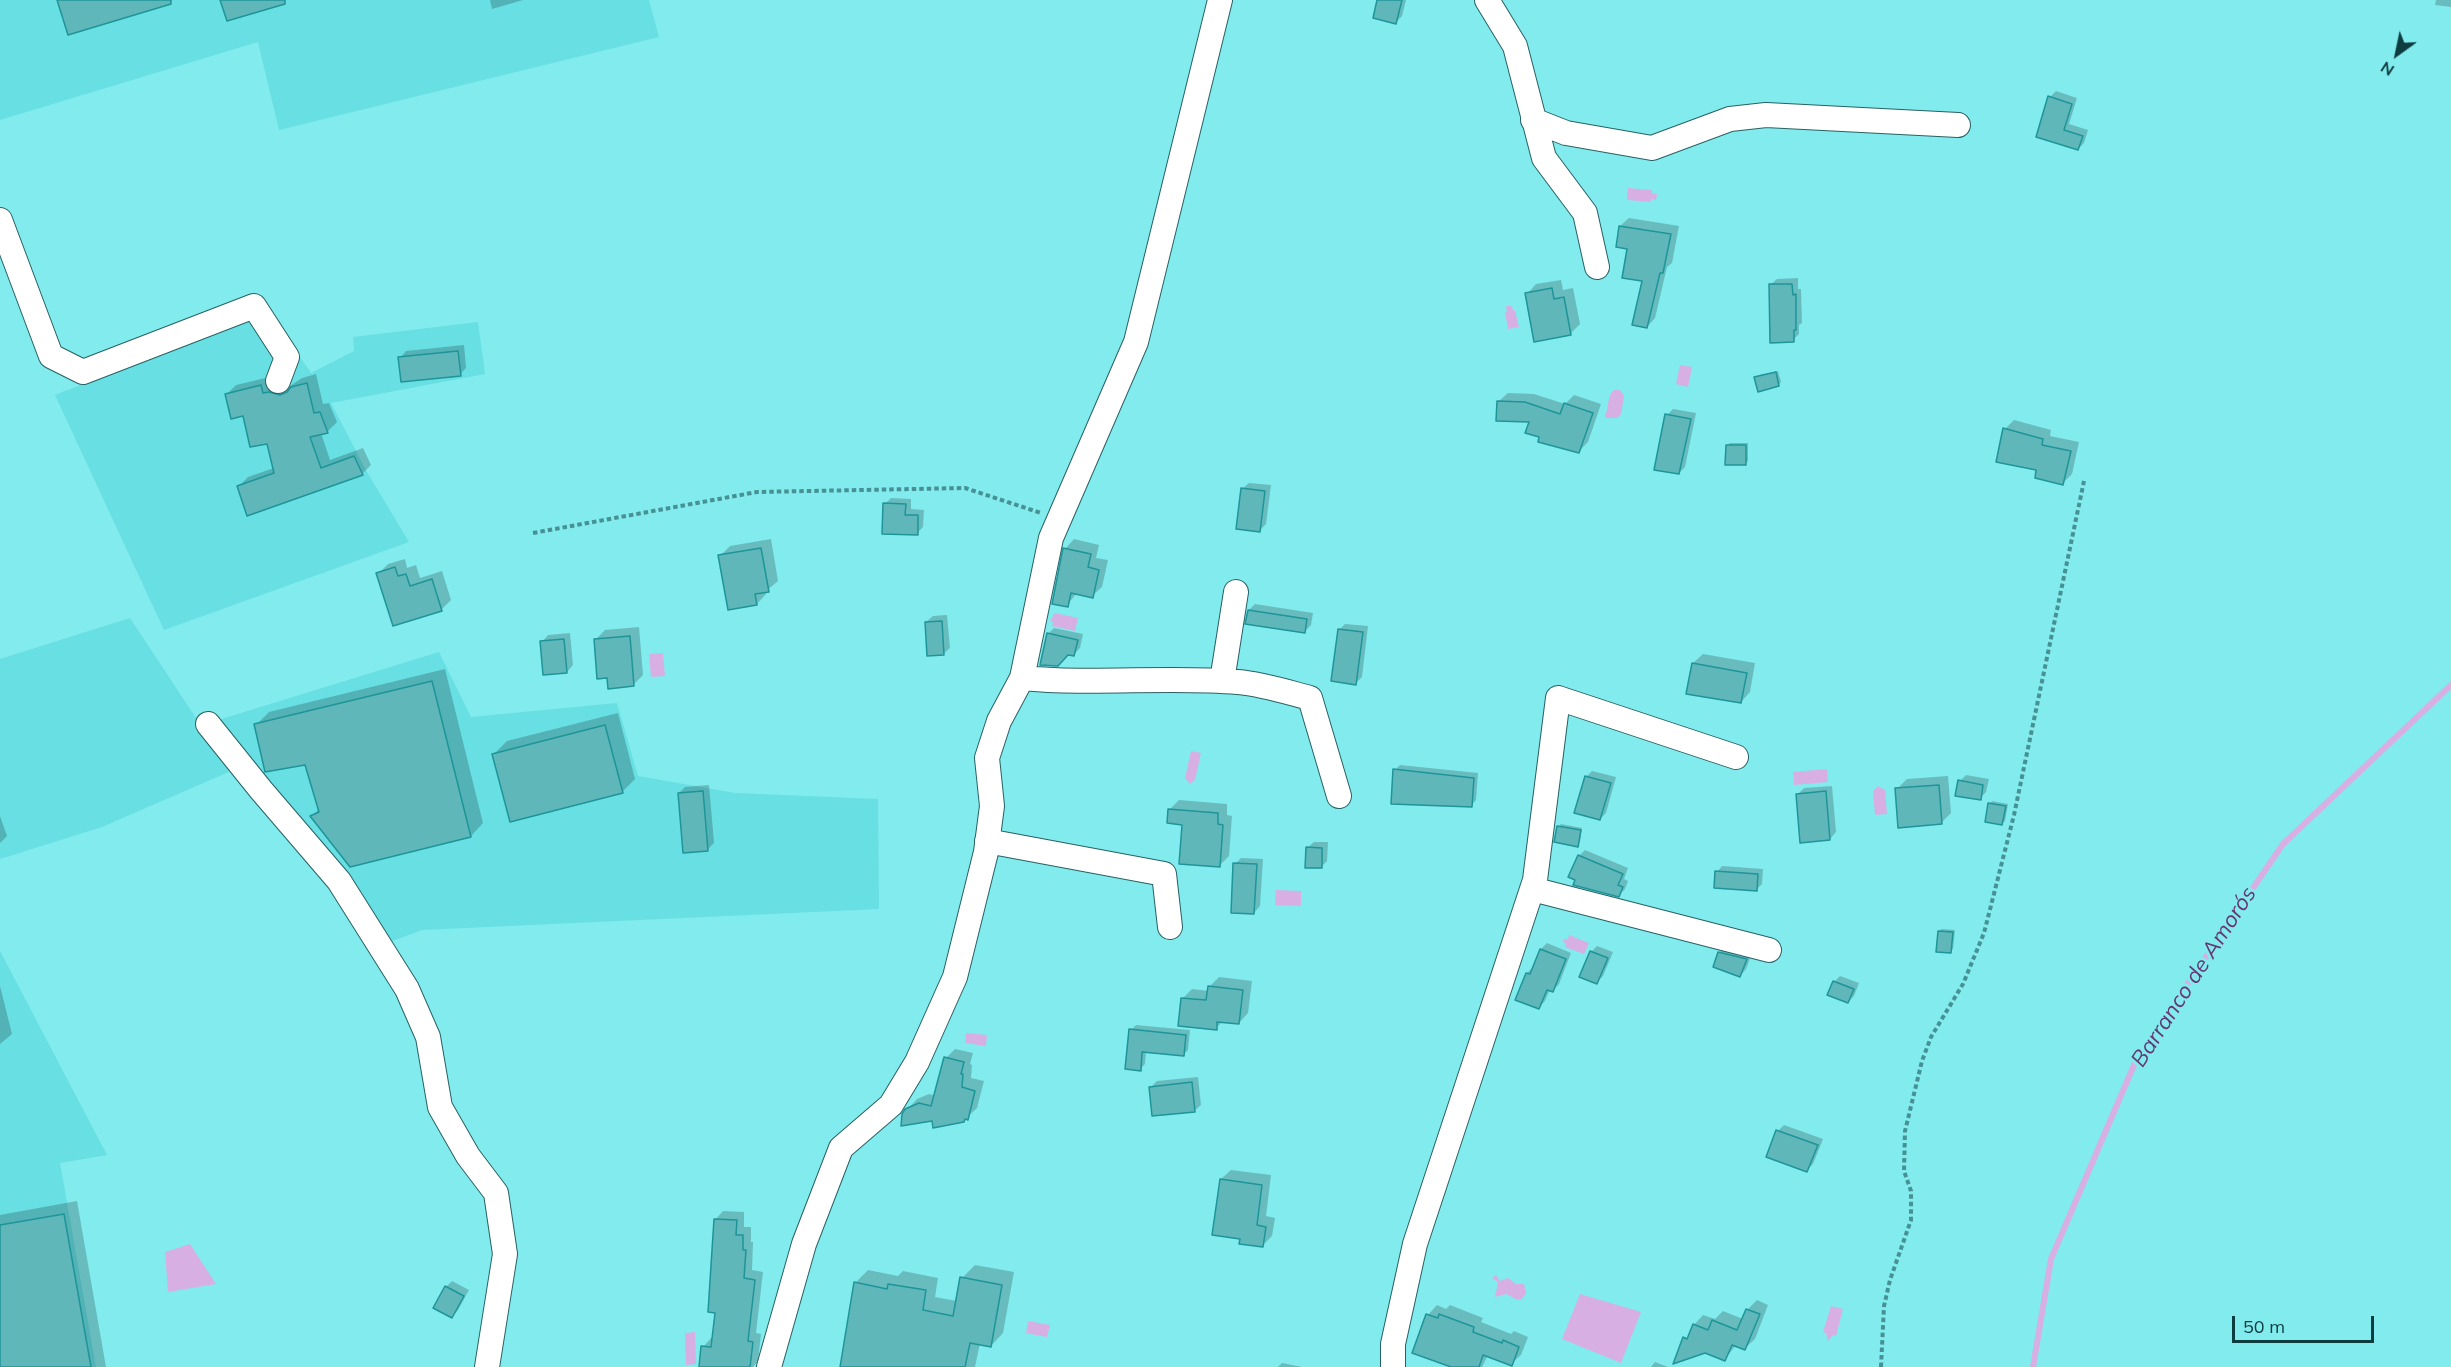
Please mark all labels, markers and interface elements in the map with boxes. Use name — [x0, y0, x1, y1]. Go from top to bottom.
north arrow — [2367, 24, 2427, 84]
text: N — [2377, 57, 2398, 81]
water label: Barranco de Amorós — [2126, 882, 2262, 1072]
scale bar — [2235, 1304, 2378, 1342]
text: 50 m — [2243, 1315, 2285, 1338]

